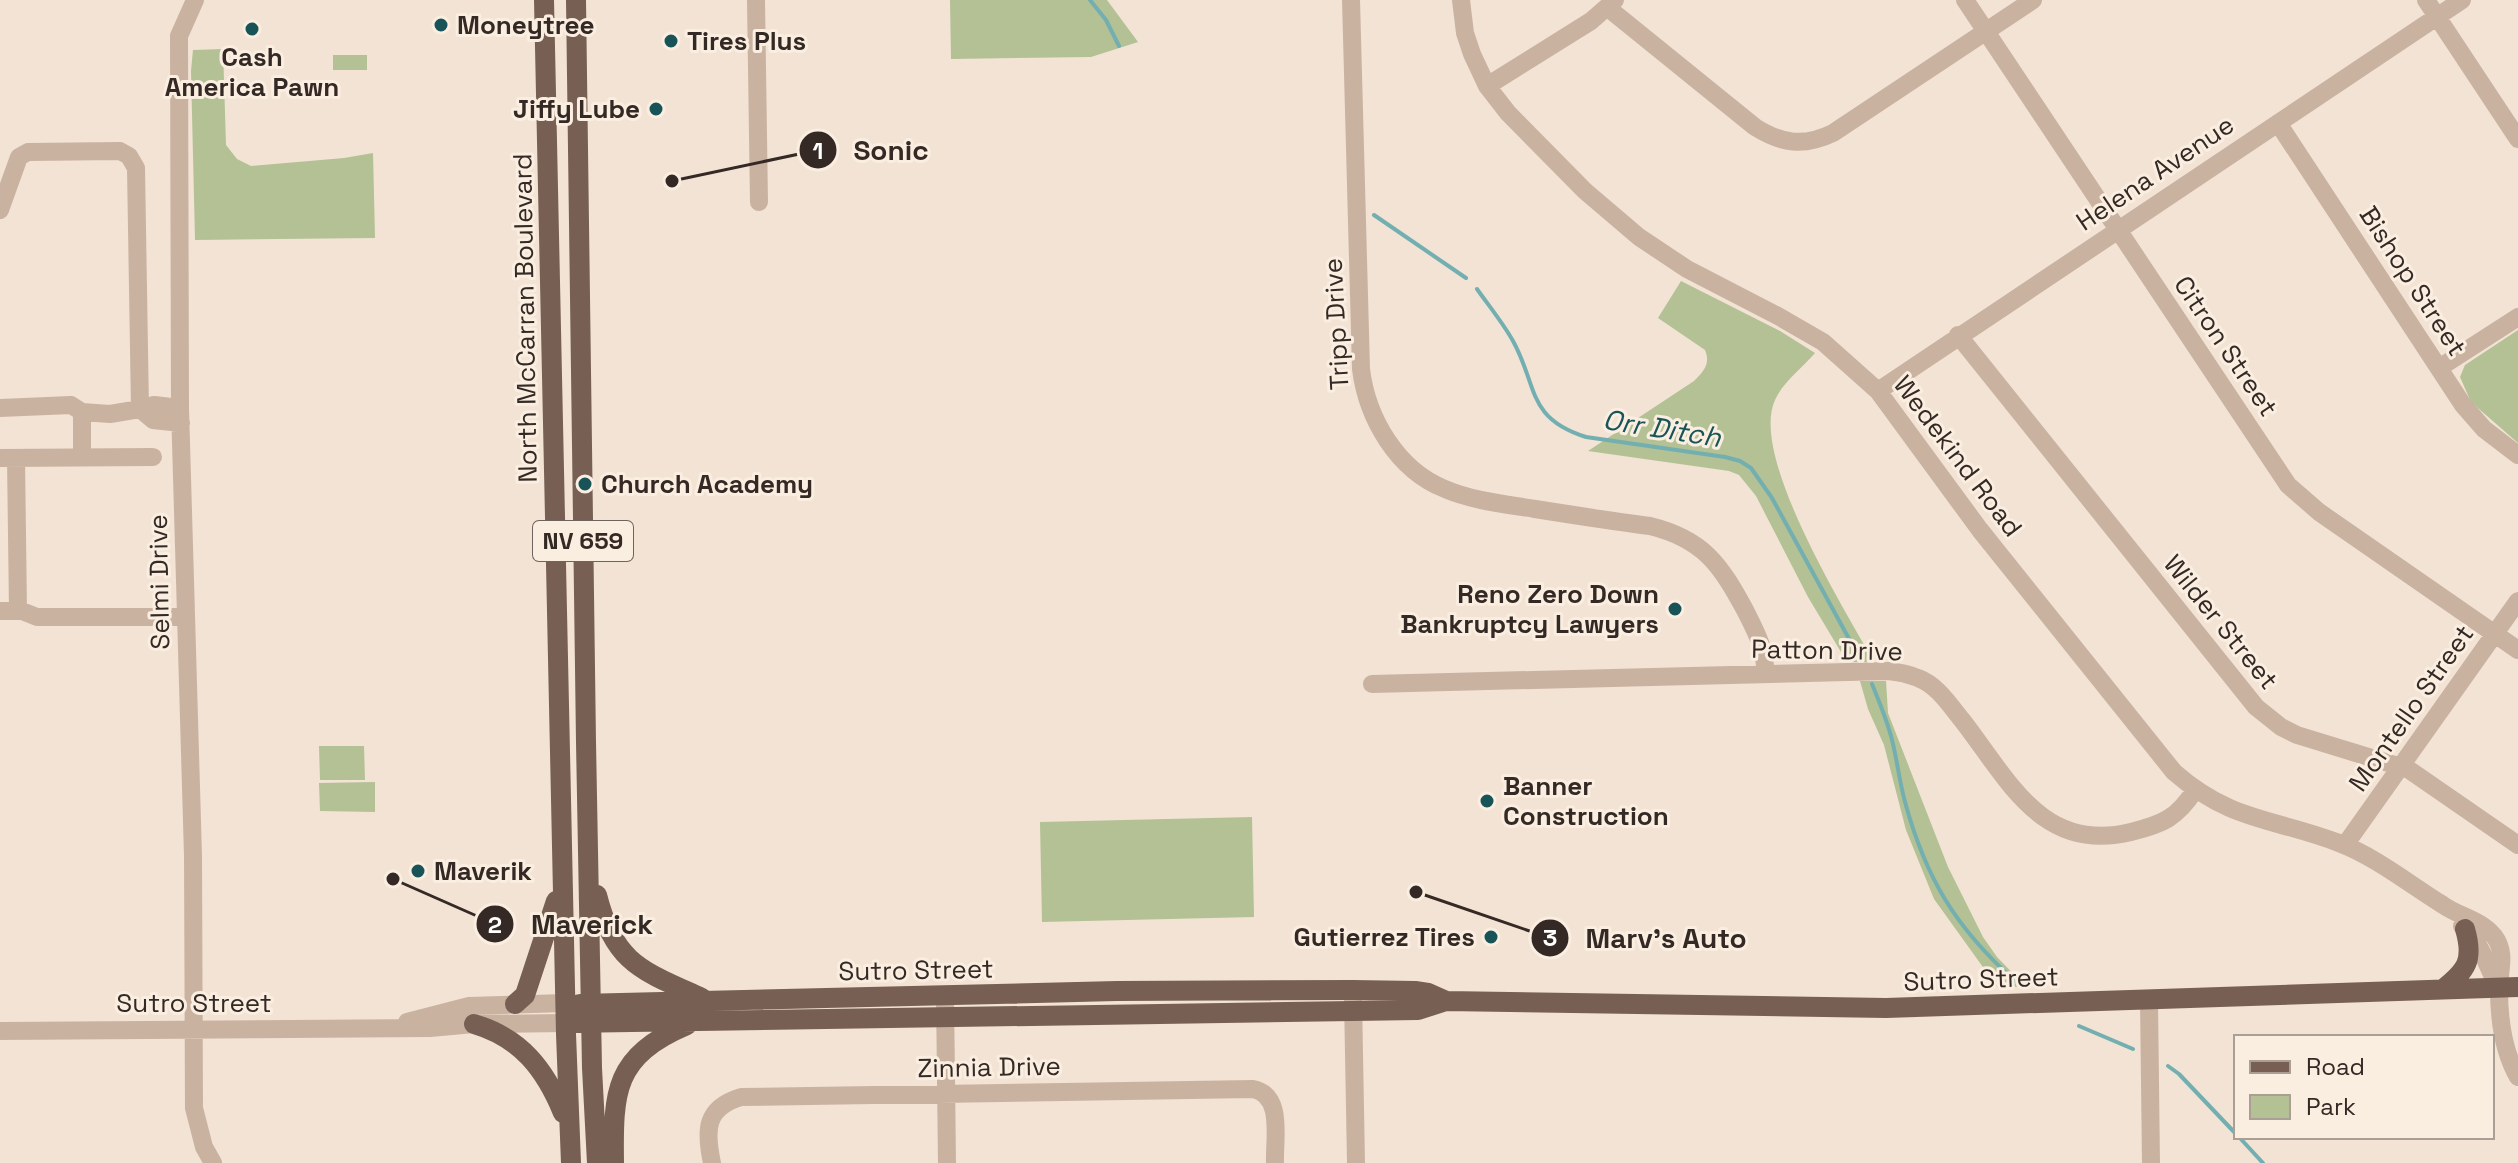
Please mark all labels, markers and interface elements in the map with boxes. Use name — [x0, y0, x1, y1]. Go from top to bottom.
place label: Moneytree — [457, 8, 595, 42]
marker: Moneytree — [432, 16, 450, 34]
marker: Cash America Pawn — [243, 20, 261, 38]
place label: Tires Plus — [687, 24, 806, 58]
marker: Tires Plus — [662, 32, 680, 50]
place label: Cash America Pawn — [165, 40, 339, 104]
place label: Jiffy Lube — [513, 92, 640, 126]
marker: Jiffy Lube — [647, 100, 665, 118]
street label: Helena Avenue — [2070, 108, 2240, 238]
callout: Sonic — [798, 124, 945, 176]
text: Sonic — [853, 132, 929, 168]
text: 1 — [813, 135, 823, 166]
street label: North McCarran Boulevard — [505, 153, 545, 483]
street label: Bishop Street — [2352, 200, 2474, 362]
street label: Tripp Drive — [1316, 257, 1356, 391]
street label: Citron Street — [2166, 269, 2286, 423]
street label: Wedekind Road — [1886, 369, 2030, 543]
water label: Orr Ditch — [1601, 401, 1724, 455]
place label: Church Academy — [601, 467, 813, 501]
marker: Church Academy — [576, 475, 594, 493]
street label: Selmi Drive — [141, 514, 177, 650]
road number: NV 659 — [533, 521, 633, 561]
street label: Wilder Street — [2156, 548, 2286, 696]
place label: Reno Zero Down Bankruptcy Lawyers — [1400, 577, 1659, 641]
marker: Reno Zero Down Bankruptcy Lawyers — [1666, 600, 1684, 618]
street label: Montello Street — [2341, 618, 2481, 798]
street label: Patton Drive — [1751, 632, 1903, 668]
place label: Banner Construction — [1503, 769, 1669, 833]
marker: Banner Construction — [1478, 792, 1496, 810]
place label: Maverik — [434, 854, 532, 888]
marker: Maverik — [409, 862, 427, 880]
callout: Maverick — [475, 898, 669, 950]
text: Maverick — [531, 906, 653, 942]
text: 2 — [488, 909, 502, 940]
callout: Marv's Auto — [1530, 912, 1763, 964]
place label: Gutierrez Tires — [1293, 920, 1475, 954]
text: Marv's Auto — [1585, 920, 1747, 956]
text: 3 — [1543, 922, 1557, 953]
marker: Gutierrez Tires — [1482, 928, 1500, 946]
street label: Sutro Street — [838, 952, 994, 988]
street label: Sutro Street — [1903, 959, 2059, 999]
street label: Sutro Street — [116, 986, 272, 1020]
legend — [2234, 1035, 2494, 1139]
street label: Zinnia Drive — [917, 1049, 1061, 1085]
text: Road — [2306, 1051, 2365, 1082]
text: Park — [2306, 1091, 2356, 1122]

